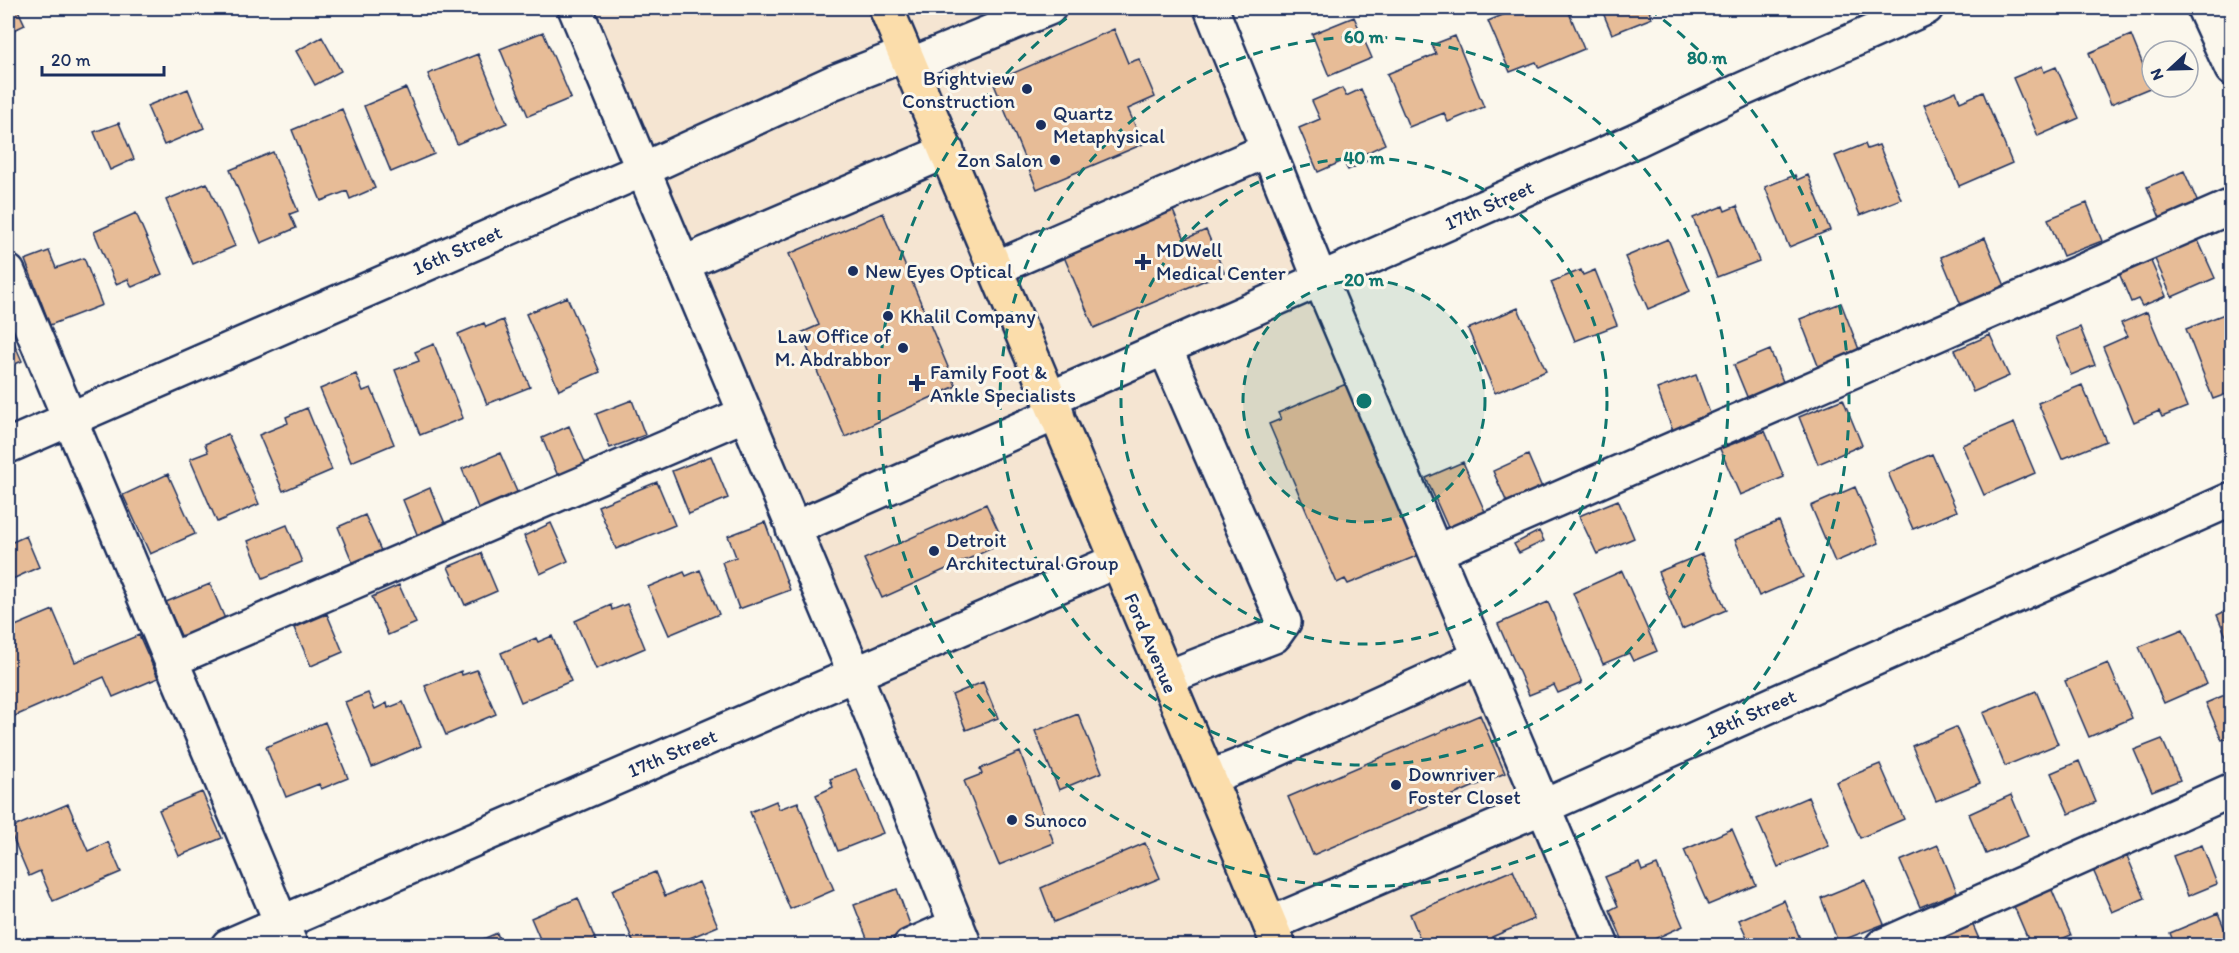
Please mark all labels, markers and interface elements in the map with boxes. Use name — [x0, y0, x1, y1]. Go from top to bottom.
text: 60 m — [1344, 26, 1385, 48]
scale bar — [42, 39, 164, 77]
north arrow — [2140, 39, 2200, 99]
text: 80 m — [1687, 47, 1728, 69]
text: 20 m — [51, 49, 91, 71]
place label: Brightview Construction — [902, 66, 1015, 113]
text: N — [2146, 66, 2167, 83]
marker: Brightview Construction — [1020, 82, 1034, 96]
place label: Quartz Metaphysical — [1053, 101, 1165, 148]
marker: Quartz Metaphysical — [1034, 118, 1048, 132]
text: 40 m — [1343, 147, 1385, 169]
place label: Zon Salon — [957, 148, 1043, 172]
marker: Zon Salon — [1048, 153, 1062, 167]
street label: 17th Street — [1441, 175, 1538, 235]
street label: 16th Street — [409, 219, 506, 280]
place label: MDWell Medical Center — [1156, 238, 1286, 285]
marker: MDWell Medical Center — [1134, 253, 1152, 271]
place label: New Eyes Optical — [865, 259, 1013, 283]
marker: New Eyes Optical — [846, 264, 860, 278]
text: 20 m — [1344, 269, 1385, 291]
place label: Khalil Company — [900, 304, 1036, 328]
marker: Khalil Company — [881, 309, 895, 323]
place label: Law Office of M. Abdrabbor — [775, 324, 891, 371]
marker: Law Office of M. Abdrabbor — [896, 341, 910, 355]
place label: Family Foot & Ankle Specialists — [930, 360, 1076, 407]
marker: Family Foot & Ankle Specialists — [908, 374, 926, 392]
centre of rings — [1354, 391, 1374, 411]
place label: Detroit Architectural Group — [946, 528, 1118, 575]
marker: Detroit Architectural Group — [927, 544, 941, 558]
street label: Ford Avenue — [1119, 589, 1183, 697]
street label: 18th Street — [1702, 683, 1800, 744]
street label: 17th Street — [624, 723, 721, 783]
place label: Downriver Foster Closet — [1408, 762, 1521, 809]
marker: Downriver Foster Closet — [1389, 778, 1403, 792]
place label: Sunoco — [1024, 808, 1087, 832]
marker: Sunoco — [1005, 813, 1019, 827]

